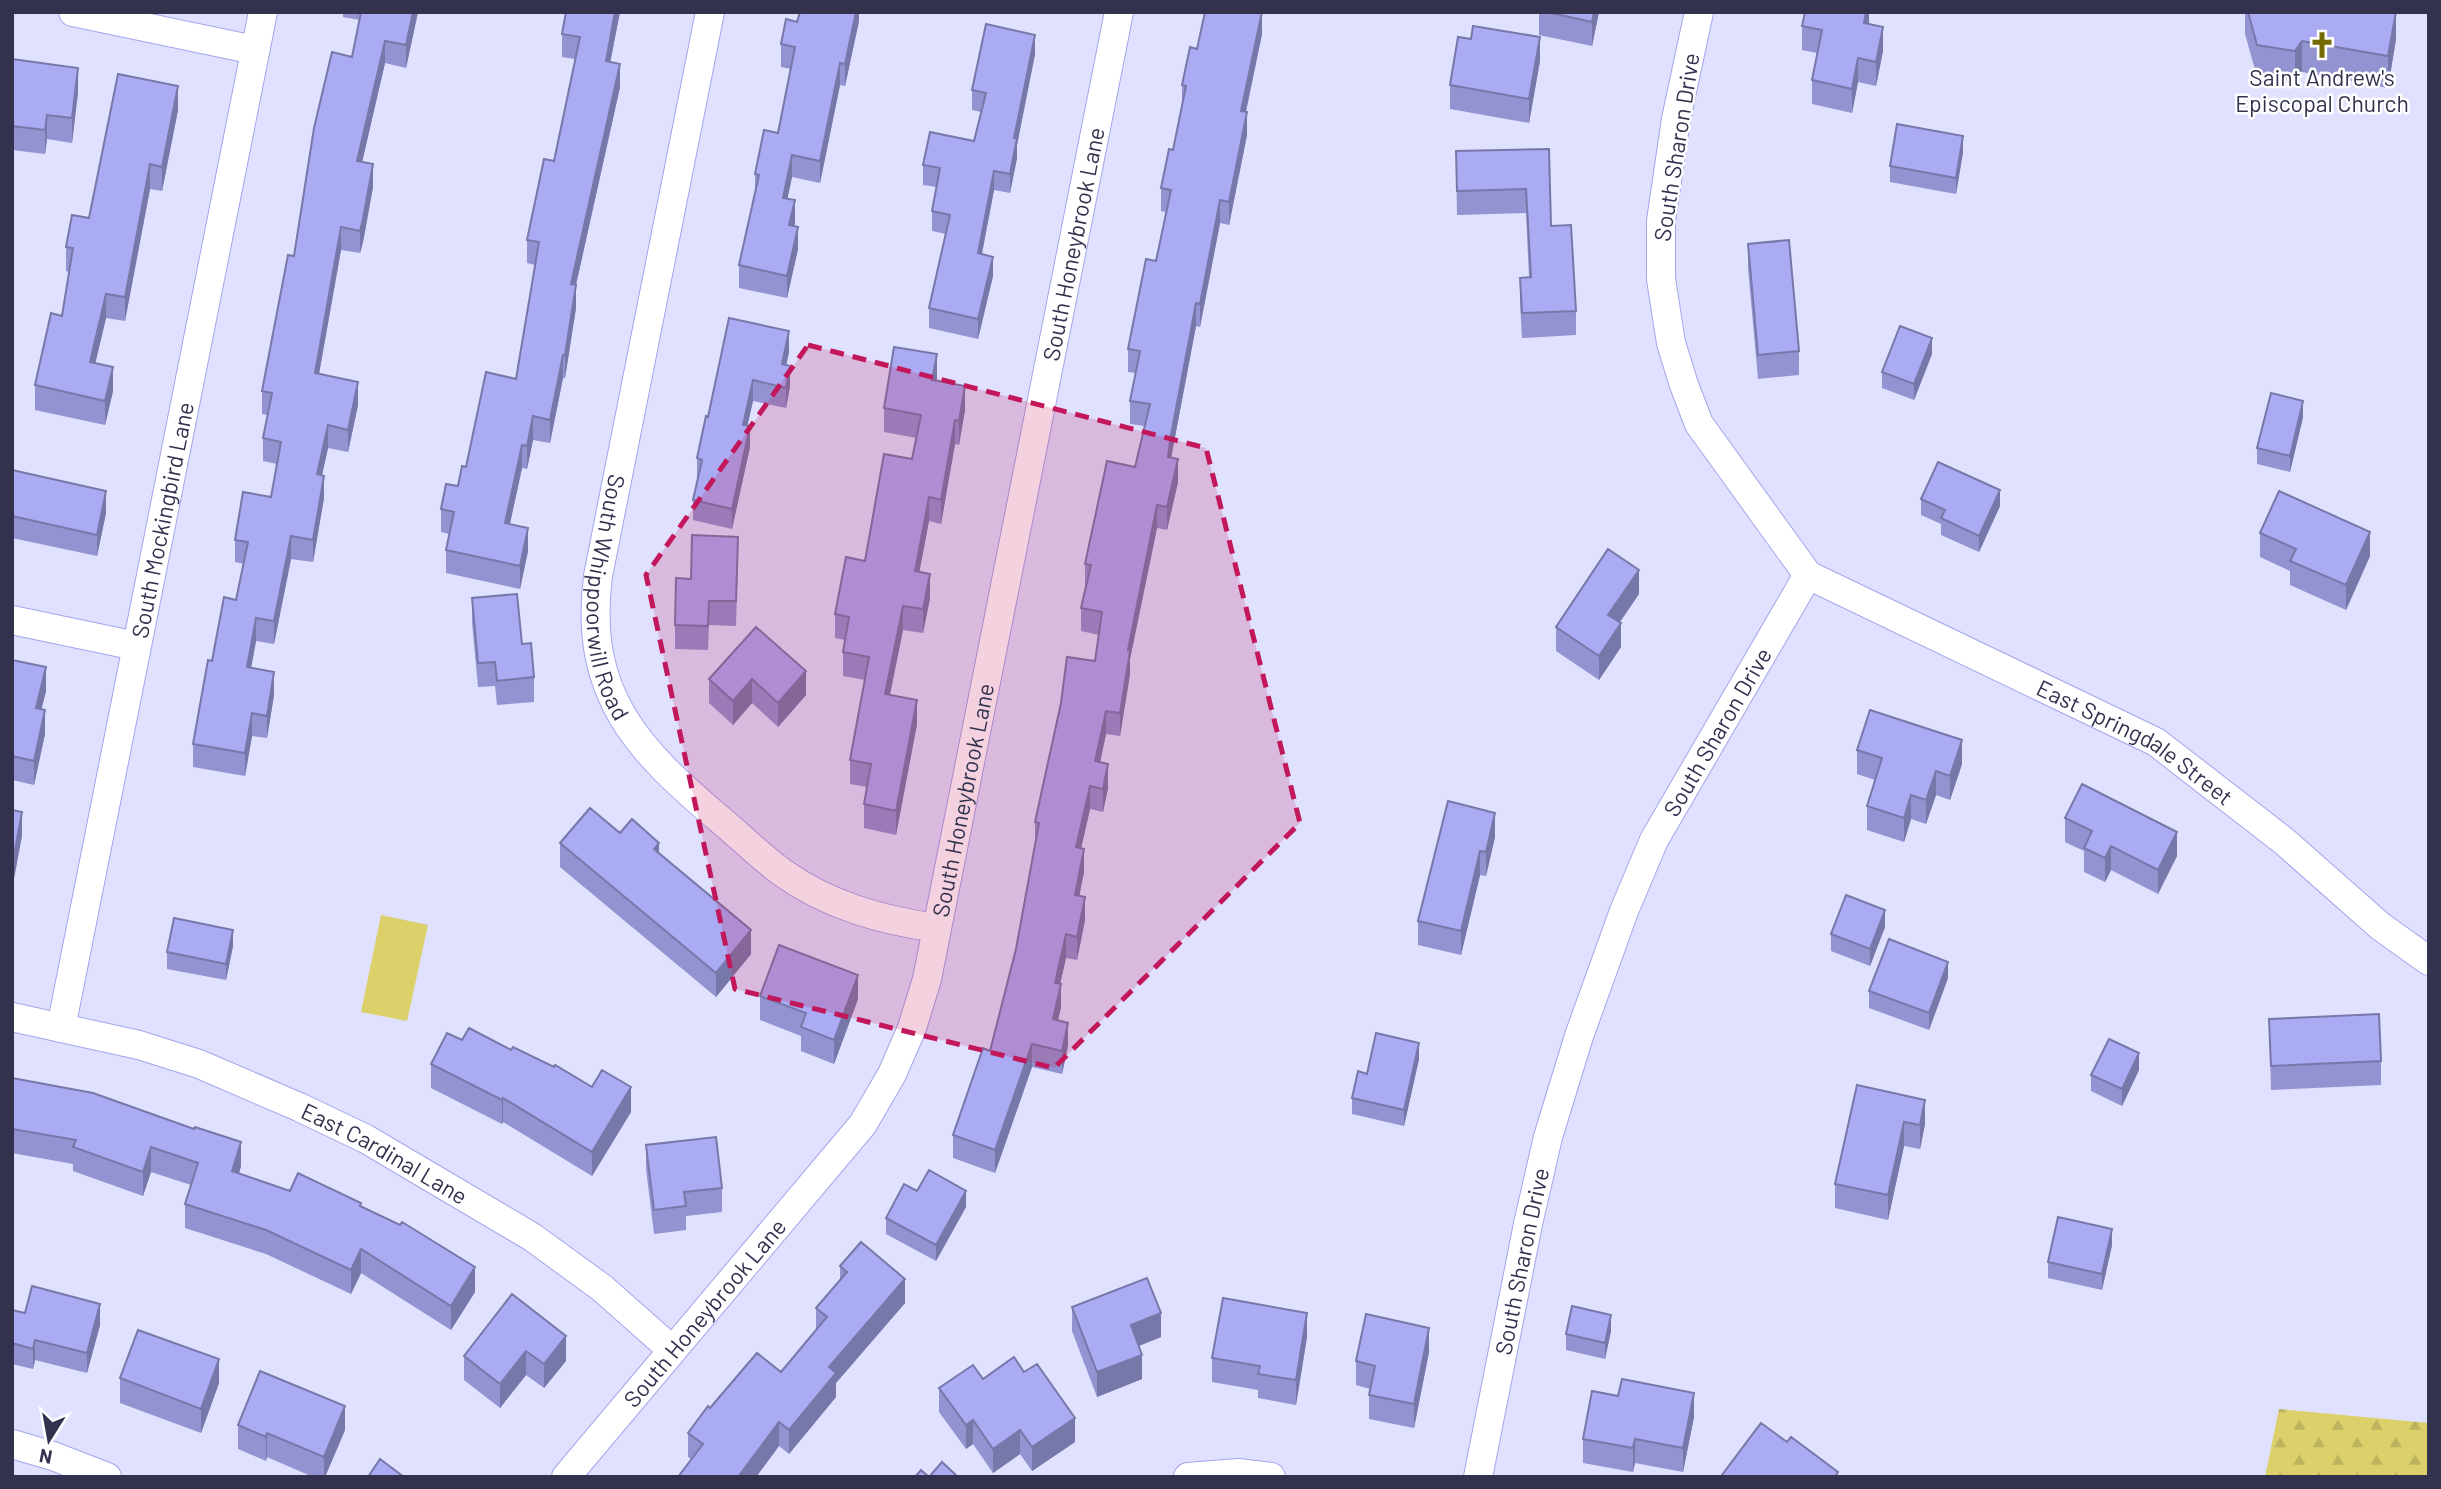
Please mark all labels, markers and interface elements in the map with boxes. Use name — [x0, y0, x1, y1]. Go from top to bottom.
church icon: Saint Andrew's Episcopal Church — [2307, 30, 2337, 60]
street label: South Sharon Drive — [1647, 51, 1705, 243]
place label: Saint Andrew's Episcopal Church — [2235, 63, 2409, 117]
street label: South Honeybrook Lane — [1036, 125, 1110, 363]
street label: South Mockingbird Lane — [125, 400, 199, 640]
street label: South Whippoorwill Road — [581, 472, 636, 725]
street label: South Sharon Drive — [1657, 642, 1777, 821]
street label: East Springdale Street — [2032, 673, 2239, 811]
street label: South Honeybrook Lane — [926, 681, 999, 919]
street label: East Cardinal Lane — [297, 1096, 473, 1210]
street label: South Sharon Drive — [1488, 1165, 1554, 1357]
street label: South Honeybrook Lane — [617, 1213, 792, 1412]
north arrow — [14, 1405, 84, 1475]
text: N — [37, 1445, 54, 1470]

